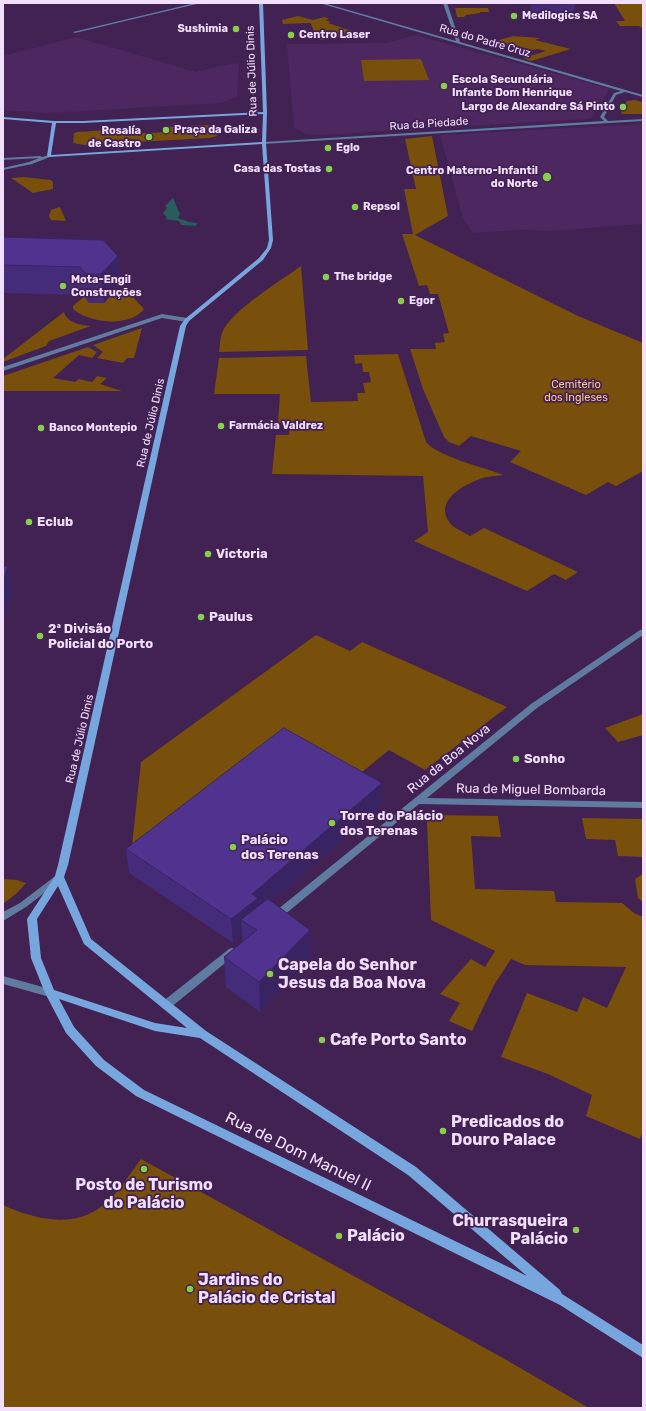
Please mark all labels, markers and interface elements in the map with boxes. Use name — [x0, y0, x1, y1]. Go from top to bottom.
place label: Medilogics SA — [522, 9, 598, 23]
marker: Medilogics SA — [509, 11, 519, 21]
place label: Sushimia — [178, 22, 228, 36]
street label: Rua do Padre Cruz — [438, 22, 532, 60]
marker: Sushimia — [231, 24, 241, 34]
street label: Rua de Júlio Dinis — [244, 25, 260, 117]
place label: Centro Laser — [299, 28, 370, 42]
marker: Centro Laser — [286, 30, 296, 40]
place label: Escola Secundária Infante Dom Henrique — [452, 73, 572, 99]
marker: Escola Secundária Infante Dom Henrique — [439, 81, 449, 91]
place label: Largo de Alexandre Sá Pinto — [462, 100, 615, 114]
marker: Largo de Alexandre Sá Pinto — [618, 102, 628, 112]
street label: Rua da Piedade — [389, 115, 469, 133]
place label: Praça da Galiza — [174, 123, 257, 137]
place label: Rosalía de Castro — [88, 124, 141, 150]
marker: Praça da Galiza — [161, 125, 171, 135]
marker: Rosalía de Castro — [144, 132, 154, 142]
place label: Eglo — [336, 141, 360, 155]
marker: Eglo — [323, 143, 333, 153]
place label: Casa das Tostas — [234, 162, 321, 176]
marker: Casa das Tostas — [324, 164, 334, 174]
place label: Centro Materno-Infantil do Norte — [406, 164, 538, 190]
marker: Centro Materno-Infantil do Norte — [541, 171, 553, 183]
place label: Repsol — [363, 200, 400, 214]
marker: Repsol — [350, 202, 360, 212]
place label: The bridge — [334, 270, 392, 284]
marker: The bridge — [321, 272, 331, 282]
place label: Mota-Engil Construções — [71, 273, 142, 299]
marker: Mota-Engil Construções — [58, 281, 68, 291]
place label: Egor — [409, 294, 435, 308]
marker: Egor — [396, 296, 406, 306]
street label: Rua de Júlio Dinis — [134, 377, 168, 469]
park label: Cemitério dos Ingleses — [544, 378, 608, 404]
place label: Farmácia Valdrez — [229, 419, 323, 433]
place label: Banco Montepio — [49, 421, 137, 435]
marker: Farmácia Valdrez — [216, 421, 226, 431]
marker: Banco Montepio — [36, 423, 46, 433]
place label: Eclub — [37, 514, 73, 530]
marker: Eclub — [24, 517, 34, 527]
place label: Victoria — [216, 546, 268, 562]
marker: Victoria — [203, 549, 213, 559]
place label: Paulus — [209, 609, 253, 625]
marker: Paulus — [196, 612, 206, 622]
place label: 2ª Divisão Policial do Porto — [48, 621, 153, 652]
marker: 2ª Divisão Policial do Porto — [35, 631, 45, 641]
street label: Rua de Júlio Dinis — [63, 693, 97, 785]
street label: Rua da Boa Nova — [405, 721, 493, 797]
place label: Sonho — [524, 751, 565, 767]
marker: Sonho — [511, 754, 521, 764]
street label: Rua de Miguel Bombarda — [456, 781, 606, 799]
place label: Torre do Palácio dos Terenas — [340, 808, 443, 839]
marker: Torre do Palácio dos Terenas — [327, 818, 337, 828]
place label: Palácio dos Terenas — [241, 832, 319, 863]
marker: Palácio dos Terenas — [228, 842, 238, 852]
place label: Capela do Senhor Jesus da Boa Nova — [278, 955, 426, 993]
marker: Capela do Senhor Jesus da Boa Nova — [265, 969, 275, 979]
place label: Cafe Porto Santo — [330, 1030, 466, 1050]
marker: Cafe Porto Santo — [317, 1035, 327, 1045]
street label: Rua de Dom Manuel II — [222, 1108, 374, 1196]
place label: Predicados do Douro Palace — [451, 1112, 564, 1150]
marker: Predicados do Douro Palace — [438, 1126, 448, 1136]
marker: Posto de Turismo do Palácio — [139, 1164, 149, 1174]
place label: Posto de Turismo do Palácio — [75, 1175, 213, 1213]
place label: Churrasqueira Palácio — [452, 1211, 568, 1249]
marker: Churrasqueira Palácio — [571, 1225, 581, 1235]
place label: Palácio — [347, 1226, 405, 1246]
marker: Palácio — [334, 1231, 344, 1241]
place label: Jardins do Palácio de Cristal — [198, 1270, 336, 1308]
marker: Jardins do Palácio de Cristal — [185, 1284, 195, 1294]

